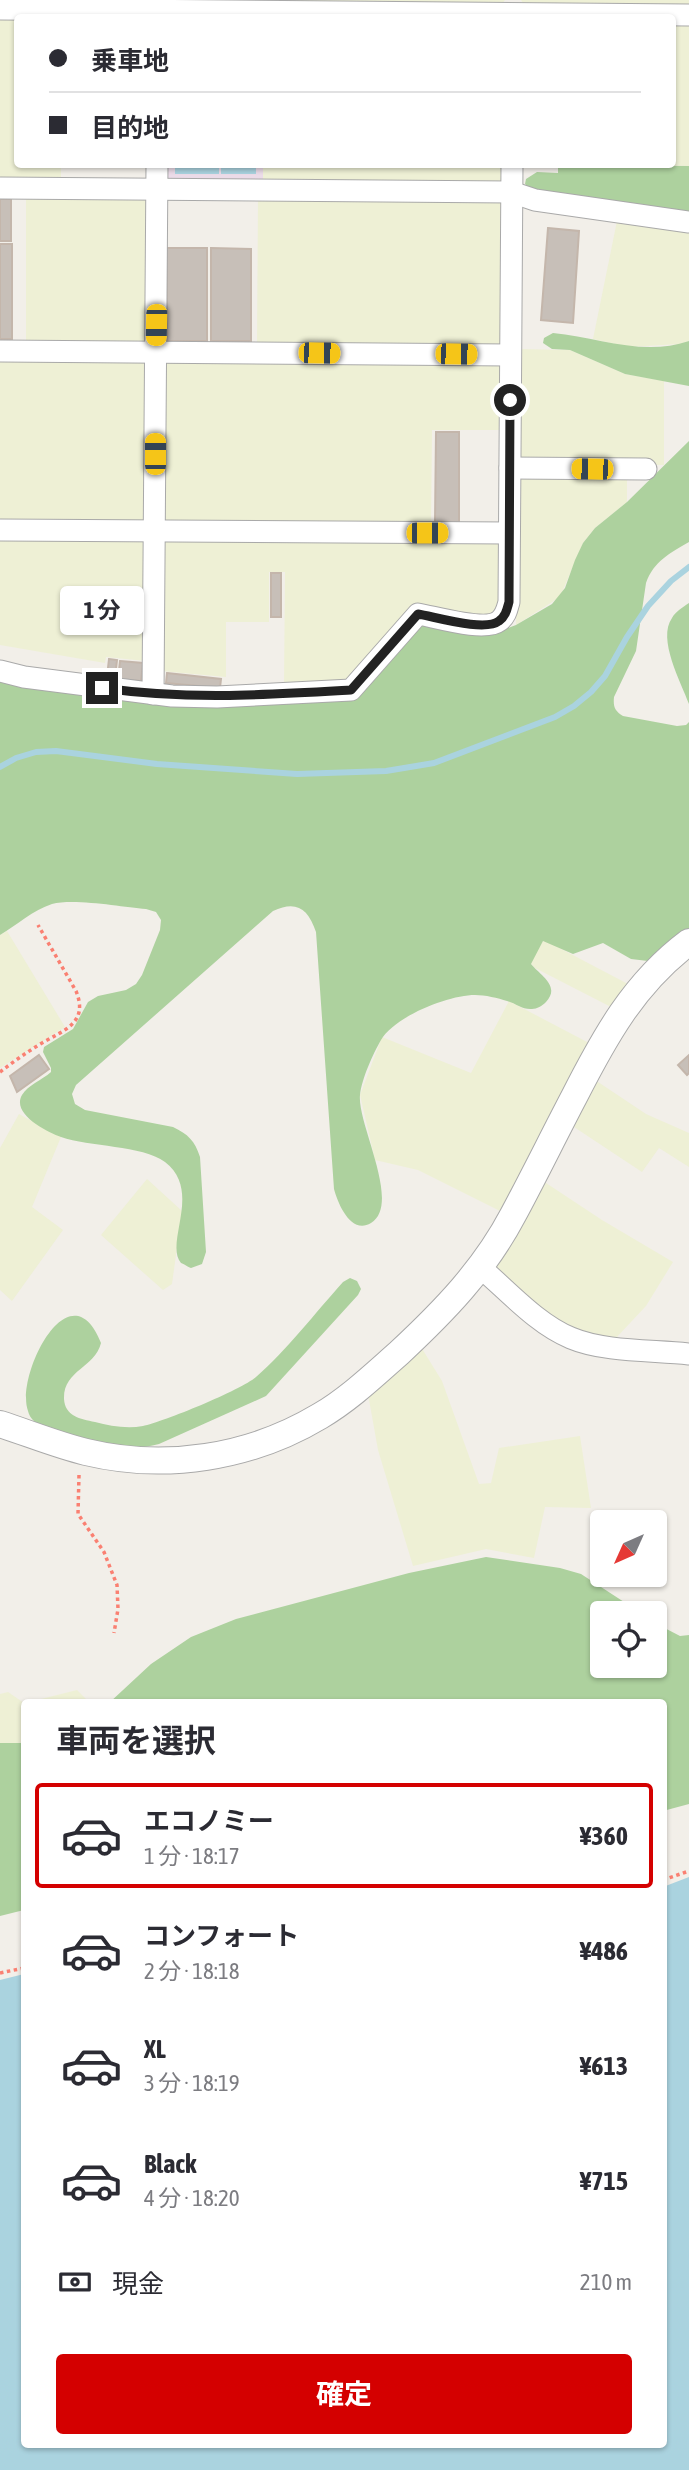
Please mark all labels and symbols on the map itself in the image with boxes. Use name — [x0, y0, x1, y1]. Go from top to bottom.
car — [146, 304, 167, 346]
car — [298, 342, 341, 364]
car — [435, 343, 478, 365]
route start — [494, 384, 526, 416]
car — [145, 433, 166, 475]
car — [571, 458, 614, 480]
car — [407, 523, 449, 544]
callout: 1 分 — [60, 586, 144, 636]
route end — [86, 672, 118, 704]
north arrow — [590, 1510, 667, 1587]

